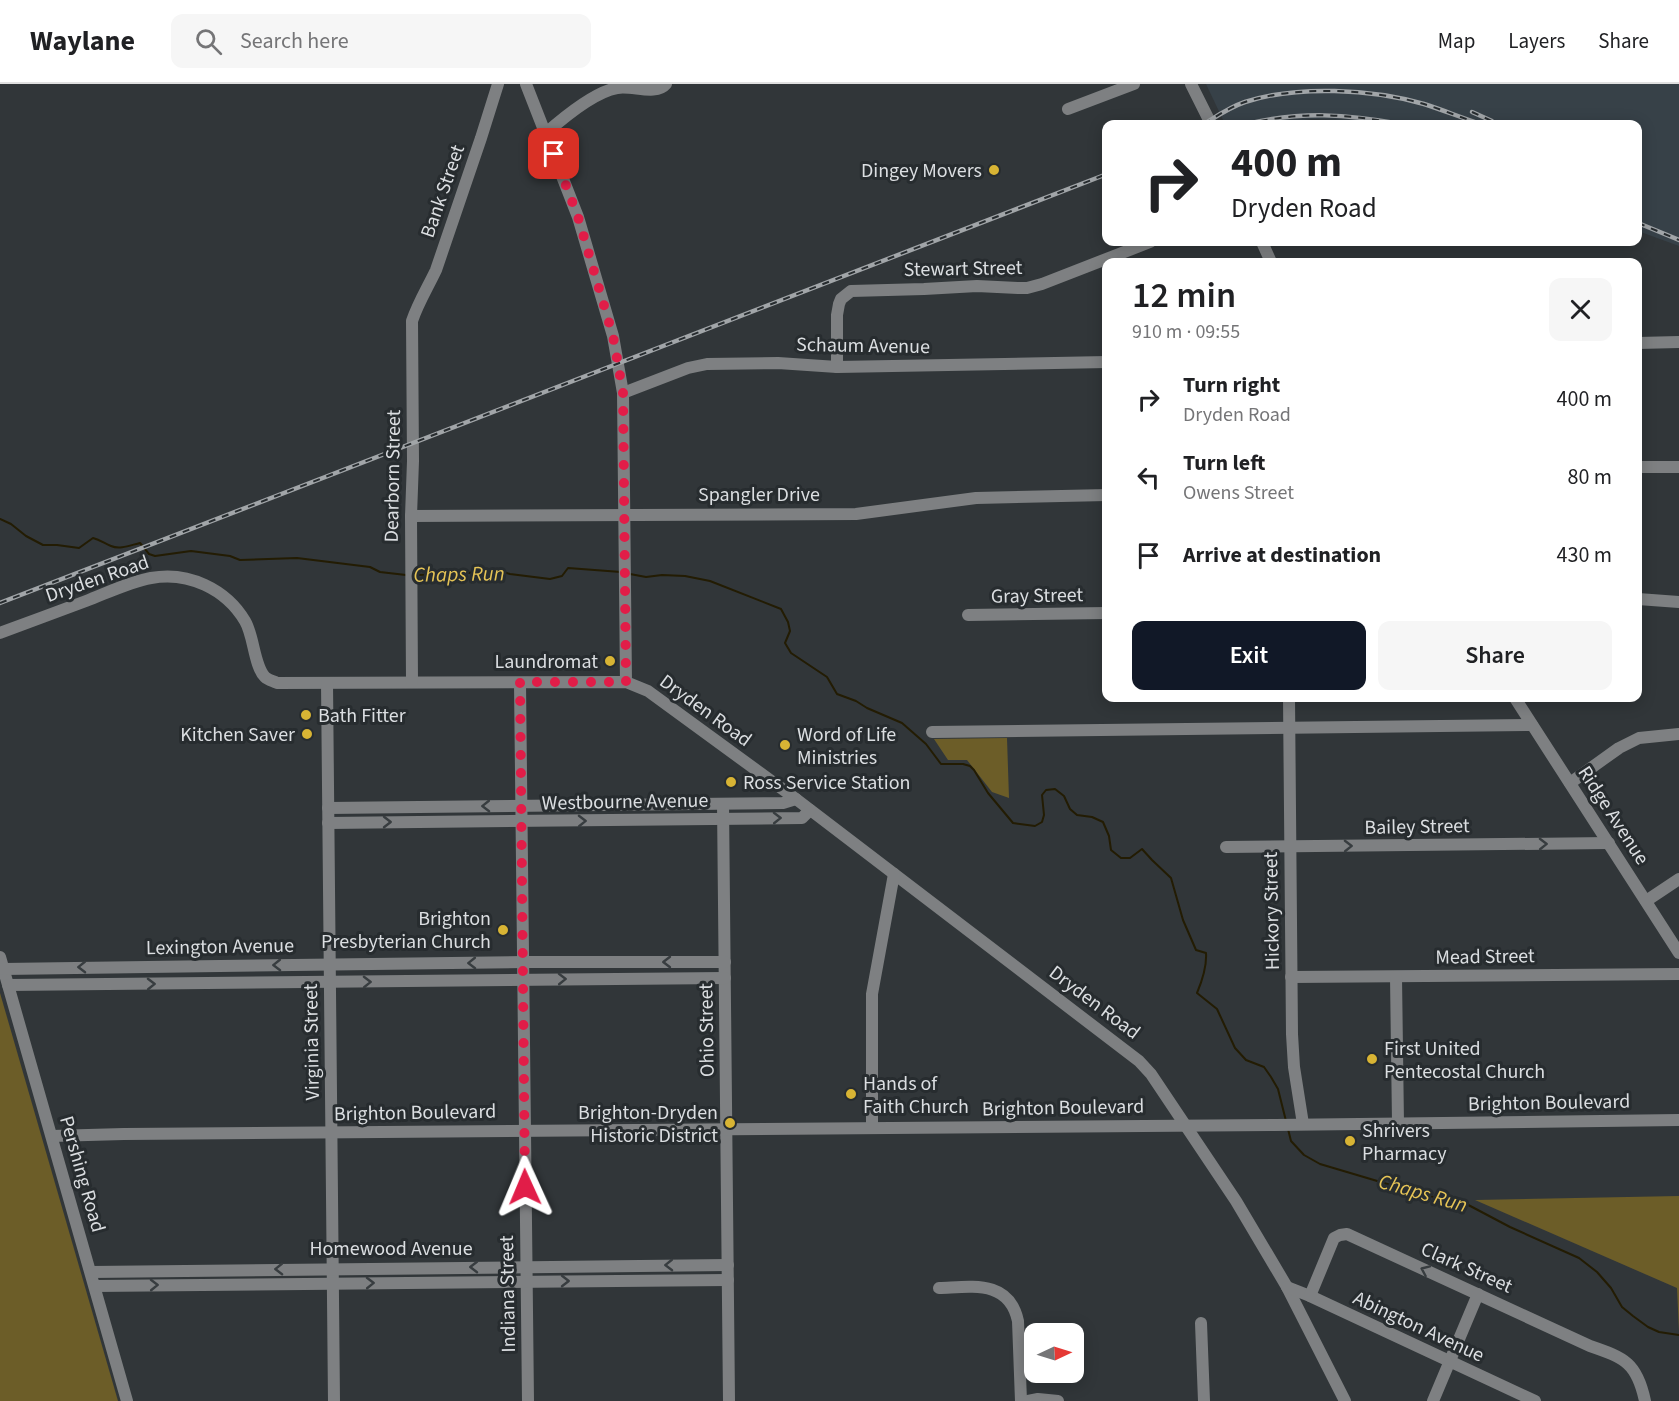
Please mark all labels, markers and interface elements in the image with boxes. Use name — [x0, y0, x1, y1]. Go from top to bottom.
search box — [171, 14, 591, 68]
text: Waylane — [30, 21, 135, 61]
icon: search — [192, 25, 225, 58]
text: Search here — [240, 25, 349, 57]
text: Map — [1438, 26, 1475, 56]
text: Layers — [1508, 26, 1565, 56]
text: Share — [1598, 26, 1649, 56]
pin — [528, 128, 579, 179]
text: 400 m — [1231, 133, 1342, 193]
icon: arrive — [537, 137, 570, 170]
street label: Bank Street — [414, 141, 472, 242]
icon: right — [1132, 144, 1210, 222]
place label: Dingey Movers — [861, 157, 982, 185]
marker: Dingey Movers — [987, 163, 1001, 177]
text: Dryden Road — [1231, 189, 1377, 228]
street label: Stewart Street — [903, 254, 1023, 284]
text: 12 min — [1132, 270, 1236, 321]
button: close — [1549, 278, 1612, 341]
text: 910 m · 09:55 — [1132, 318, 1240, 346]
street label: Schaum Avenue — [796, 331, 930, 361]
text: Turn right — [1183, 369, 1280, 401]
icon: right — [1132, 383, 1165, 416]
text: 400 m — [1557, 383, 1612, 415]
text: Dryden Road — [1183, 401, 1291, 429]
street label: Dearborn Street — [378, 409, 408, 543]
text: Turn left — [1183, 447, 1265, 479]
icon: left — [1132, 461, 1165, 494]
text: 80 m — [1567, 461, 1612, 493]
text: Owens Street — [1183, 479, 1294, 507]
street label: Spangler Drive — [698, 481, 820, 509]
icon: arrive — [1132, 539, 1165, 572]
text: Arrive at destination — [1183, 539, 1381, 571]
text: 430 m — [1557, 539, 1612, 571]
street label: Dryden Road — [42, 548, 153, 610]
water label: Chaps Run — [413, 558, 505, 590]
street label: Gray Street — [991, 581, 1084, 611]
button: Exit — [1132, 621, 1366, 690]
button: Share — [1378, 621, 1612, 690]
place label: Laundromat — [495, 648, 598, 676]
marker: Laundromat — [603, 654, 617, 668]
street label: Dryden Road — [654, 668, 757, 754]
place label: Bath Fitter — [318, 702, 406, 730]
marker: Bath Fitter — [299, 708, 313, 722]
place label: Kitchen Saver — [180, 721, 295, 749]
place label: Word of Life Ministries — [797, 721, 896, 772]
marker: Kitchen Saver — [300, 727, 314, 741]
marker: Word of Life Ministries — [778, 738, 792, 752]
street label: Ridge Avenue — [1571, 761, 1656, 871]
place label: Ross Service Station — [743, 769, 910, 797]
marker: Ross Service Station — [724, 775, 738, 789]
street label: Westbourne Avenue — [541, 787, 709, 817]
one-way arrow — [482, 800, 491, 812]
one-way arrow — [772, 812, 781, 824]
street label: Bailey Street — [1364, 812, 1470, 842]
one-way arrow — [577, 815, 586, 827]
one-way arrow — [382, 816, 391, 829]
one-way arrow — [1538, 838, 1547, 850]
one-way arrow — [1344, 840, 1353, 853]
street label: Hickory Street — [1257, 851, 1287, 970]
place label: Brighton Presbyterian Church — [321, 905, 491, 956]
marker: Brighton Presbyterian Church — [496, 923, 510, 937]
street label: Lexington Avenue — [146, 932, 294, 962]
street label: Mead Street — [1435, 942, 1535, 972]
one-way arrow — [662, 956, 671, 968]
one-way arrow — [467, 957, 476, 969]
one-way arrow — [272, 959, 281, 971]
street label: Dryden Road — [1043, 959, 1146, 1046]
one-way arrow — [77, 961, 86, 974]
one-way arrow — [557, 973, 566, 986]
one-way arrow — [362, 975, 371, 988]
one-way arrow — [146, 978, 155, 990]
street label: Ohio Street — [692, 982, 722, 1077]
street label: Virginia Street — [297, 983, 327, 1101]
place label: First United Pentecostal Church — [1384, 1035, 1545, 1086]
marker: First United Pentecostal Church — [1365, 1052, 1379, 1066]
place label: Hands of Faith Church — [863, 1070, 969, 1121]
marker: Hands of Faith Church — [844, 1087, 858, 1101]
street label: Brighton Boulevard — [1468, 1088, 1630, 1118]
street label: Brighton Boulevard — [982, 1093, 1144, 1123]
street label: Brighton Boulevard — [334, 1098, 496, 1128]
place label: Brighton-Dryden Historic District — [578, 1099, 718, 1150]
street label: Pershing Road — [52, 1113, 112, 1236]
marker: Brighton-Dryden Historic District — [723, 1116, 737, 1130]
place label: Shrivers Pharmacy — [1362, 1117, 1447, 1168]
marker: Shrivers Pharmacy — [1343, 1134, 1357, 1148]
position arrow — [493, 1155, 557, 1219]
water label: Chaps Run — [1375, 1166, 1471, 1220]
street label: Homewood Avenue — [309, 1235, 473, 1263]
street label: Indiana Street — [493, 1235, 523, 1353]
street label: Clark Street — [1416, 1235, 1517, 1301]
one-way arrow — [665, 1259, 674, 1272]
one-way arrow — [470, 1261, 479, 1273]
one-way arrow — [275, 1262, 284, 1275]
one-way arrow — [1421, 1265, 1432, 1277]
one-way arrow — [560, 1275, 569, 1287]
one-way arrow — [365, 1277, 374, 1289]
one-way arrow — [149, 1279, 158, 1291]
street label: Abington Avenue — [1348, 1284, 1489, 1370]
north arrow — [1024, 1323, 1084, 1383]
map controls — [1024, 1323, 1084, 1383]

